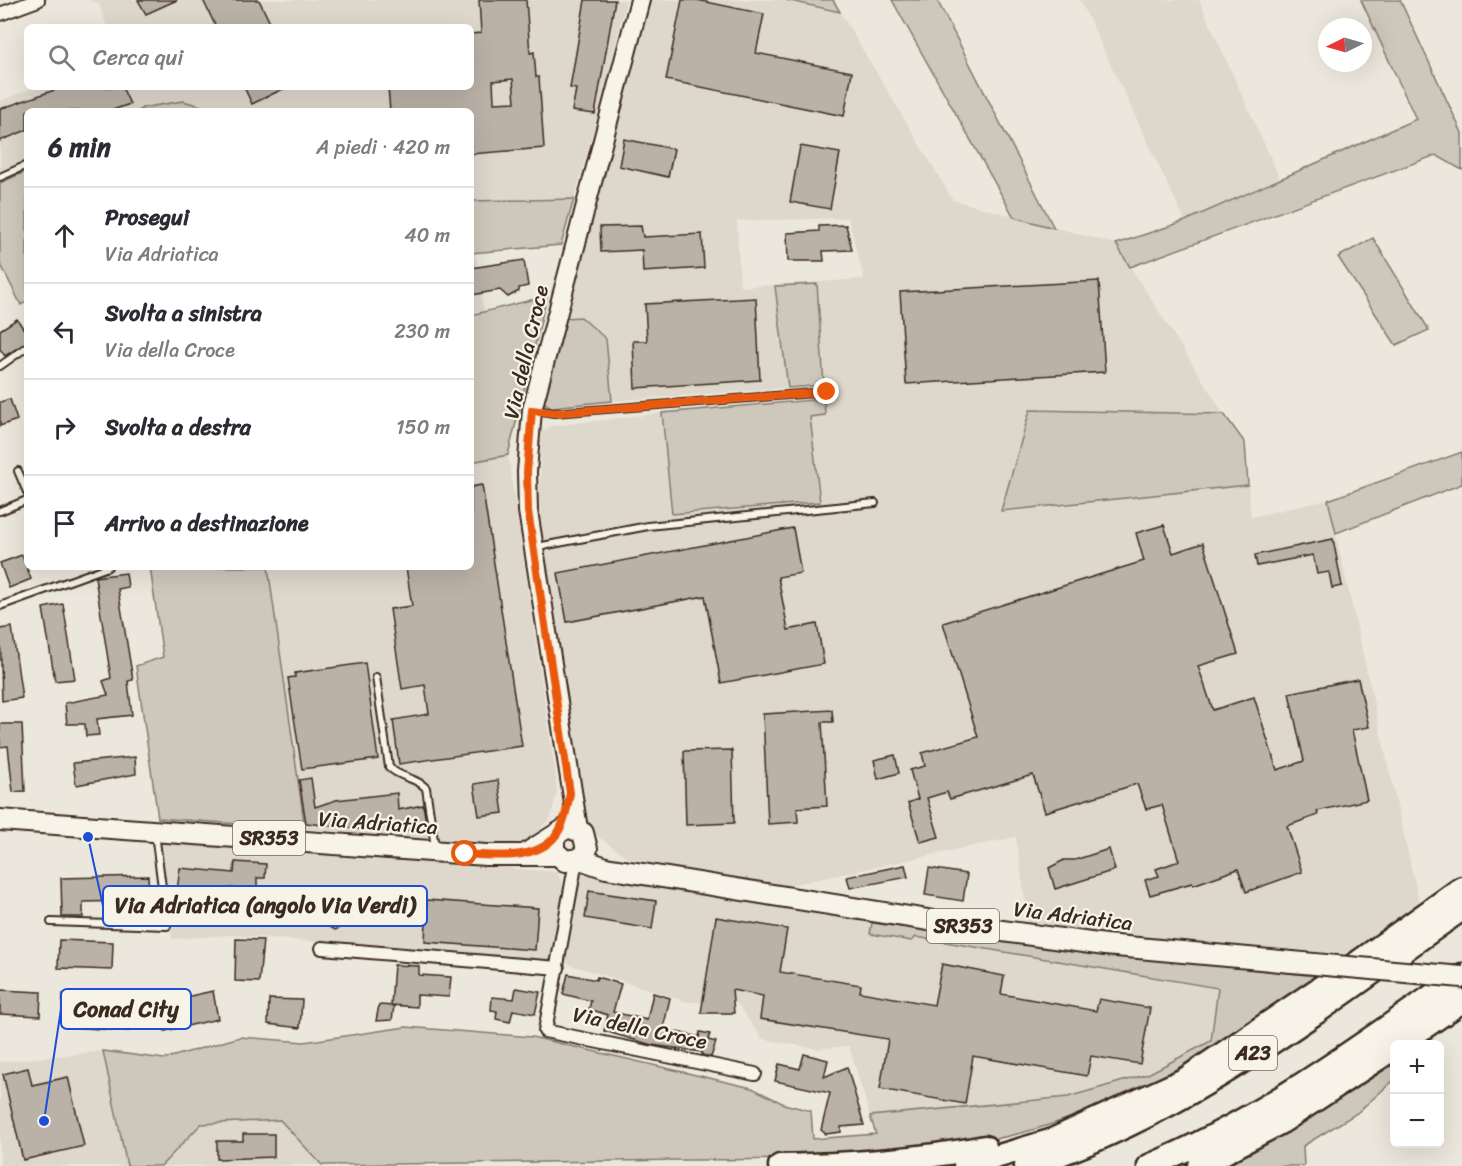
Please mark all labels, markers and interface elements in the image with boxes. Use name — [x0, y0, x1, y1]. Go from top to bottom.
north arrow — [1318, 18, 1372, 72]
search box — [24, 24, 474, 90]
text: Cerca qui — [93, 38, 183, 77]
icon: search — [45, 41, 78, 74]
text: 6 min — [48, 124, 111, 170]
text: A piedi · 420 m — [316, 130, 450, 165]
text: Prosegui — [105, 198, 189, 237]
text: 40 m — [404, 218, 450, 253]
icon: ahead — [48, 219, 81, 252]
text: Via Adriatica — [105, 237, 219, 272]
street label: Via della Croce — [492, 281, 560, 423]
text: Svolta a sinistra — [105, 294, 262, 333]
text: 230 m — [394, 314, 450, 349]
icon: left — [48, 315, 81, 348]
text: Via della Croce — [105, 333, 235, 368]
route end — [813, 378, 839, 404]
text: Svolta a destra — [105, 408, 251, 447]
text: 150 m — [396, 410, 450, 445]
icon: right — [48, 411, 81, 444]
text: Arrivo a destinazione — [105, 504, 309, 543]
icon: arrive — [48, 507, 81, 540]
street label: Via Adriatica — [317, 800, 439, 846]
road number: SR353 — [233, 821, 305, 855]
route start — [451, 840, 477, 866]
callout: Via Adriatica (angolo Via Verdi) — [103, 886, 427, 926]
text: Via Adriatica (angolo Via Verdi) — [115, 886, 418, 925]
street label: Via Adriatica — [1011, 890, 1135, 942]
road number: SR353 — [927, 909, 999, 943]
callout: Conad City — [61, 989, 191, 1029]
text: Conad City — [72, 990, 179, 1029]
street label: Via della Croce — [569, 995, 711, 1061]
road number: A23 — [1229, 1036, 1277, 1070]
map controls — [1390, 1040, 1444, 1148]
button: + — [1390, 1040, 1444, 1094]
button: − — [1390, 1094, 1444, 1148]

